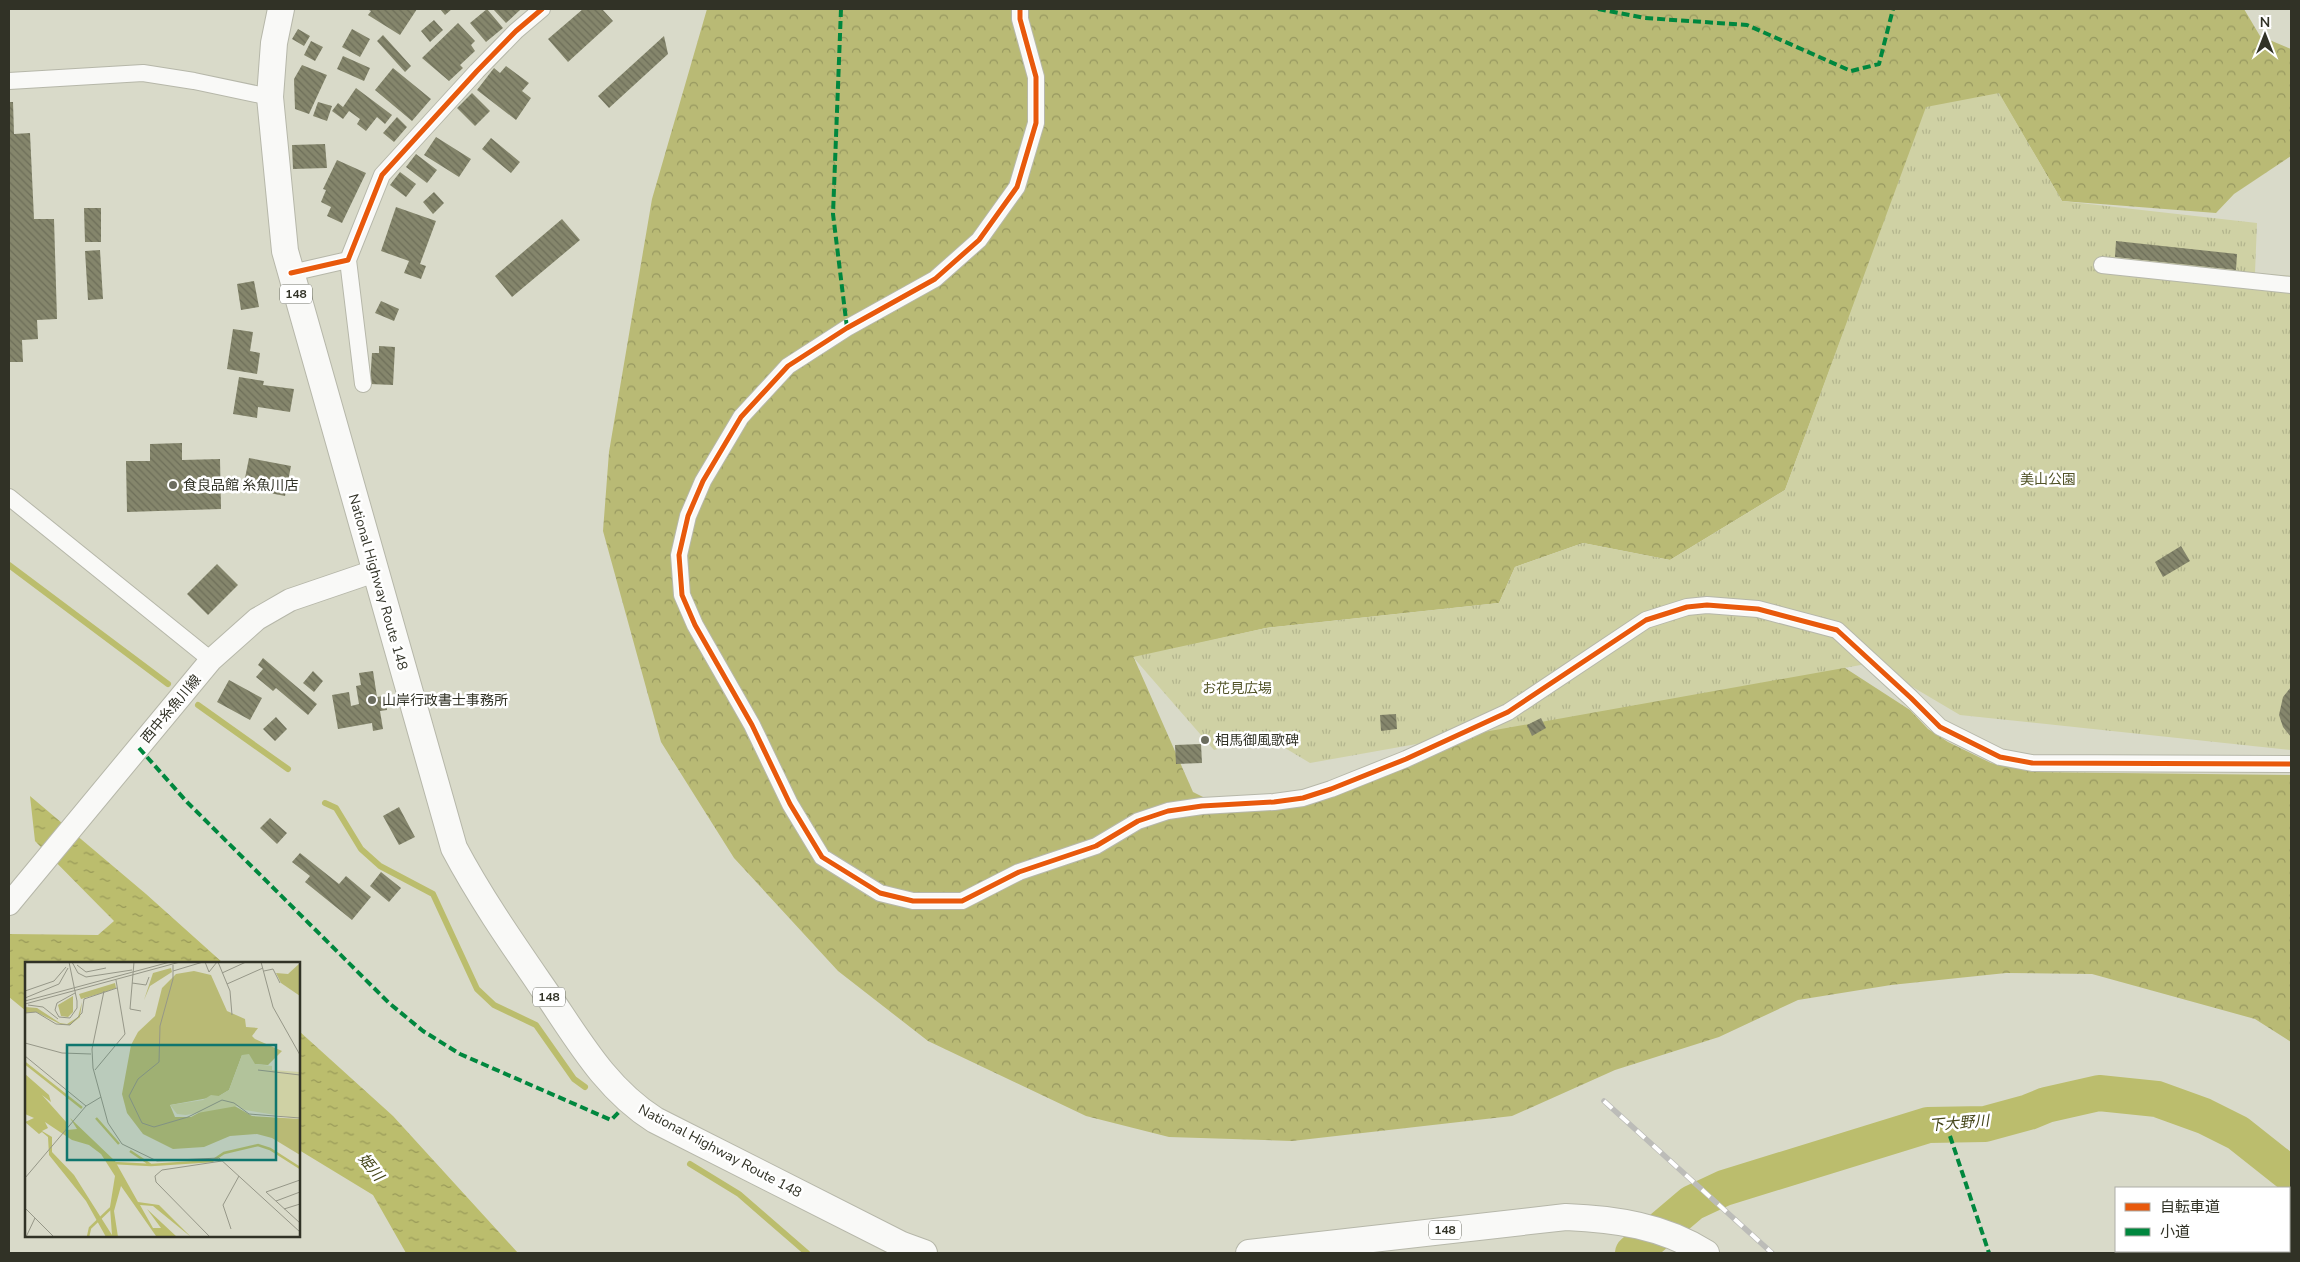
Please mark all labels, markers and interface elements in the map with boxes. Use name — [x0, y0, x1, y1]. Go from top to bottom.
north arrow — [2240, 10, 2290, 60]
text: N — [2260, 13, 2270, 32]
road number: 148 — [280, 284, 312, 304]
park label: 美山公園 — [2020, 470, 2076, 489]
place label: 食良品館 糸魚川店 — [183, 476, 299, 495]
marker: 食良品館 糸魚川店 — [167, 479, 179, 491]
street label: National Highway Route 148 — [344, 492, 412, 672]
street label: 西中糸魚川線 — [137, 671, 205, 747]
park label: お花見広場 — [1202, 679, 1272, 698]
place label: 山岸行政書士事務所 — [382, 691, 508, 710]
marker: 山岸行政書士事務所 — [366, 694, 378, 706]
place label: 相馬御風歌碑 — [1215, 731, 1299, 750]
marker: 相馬御風歌碑 — [1199, 734, 1211, 746]
inset map — [25, 962, 300, 1237]
road number: 148 — [533, 988, 565, 1006]
street label: National Highway Route 148 — [635, 1100, 805, 1202]
water label: 下大野川 — [1928, 1110, 1992, 1136]
water label: 姫川 — [354, 1149, 389, 1186]
legend — [2115, 1187, 2290, 1252]
text: 自転車道 — [2160, 1197, 2220, 1217]
road number: 148 — [1429, 1220, 1461, 1240]
text: 小道 — [2160, 1222, 2190, 1242]

